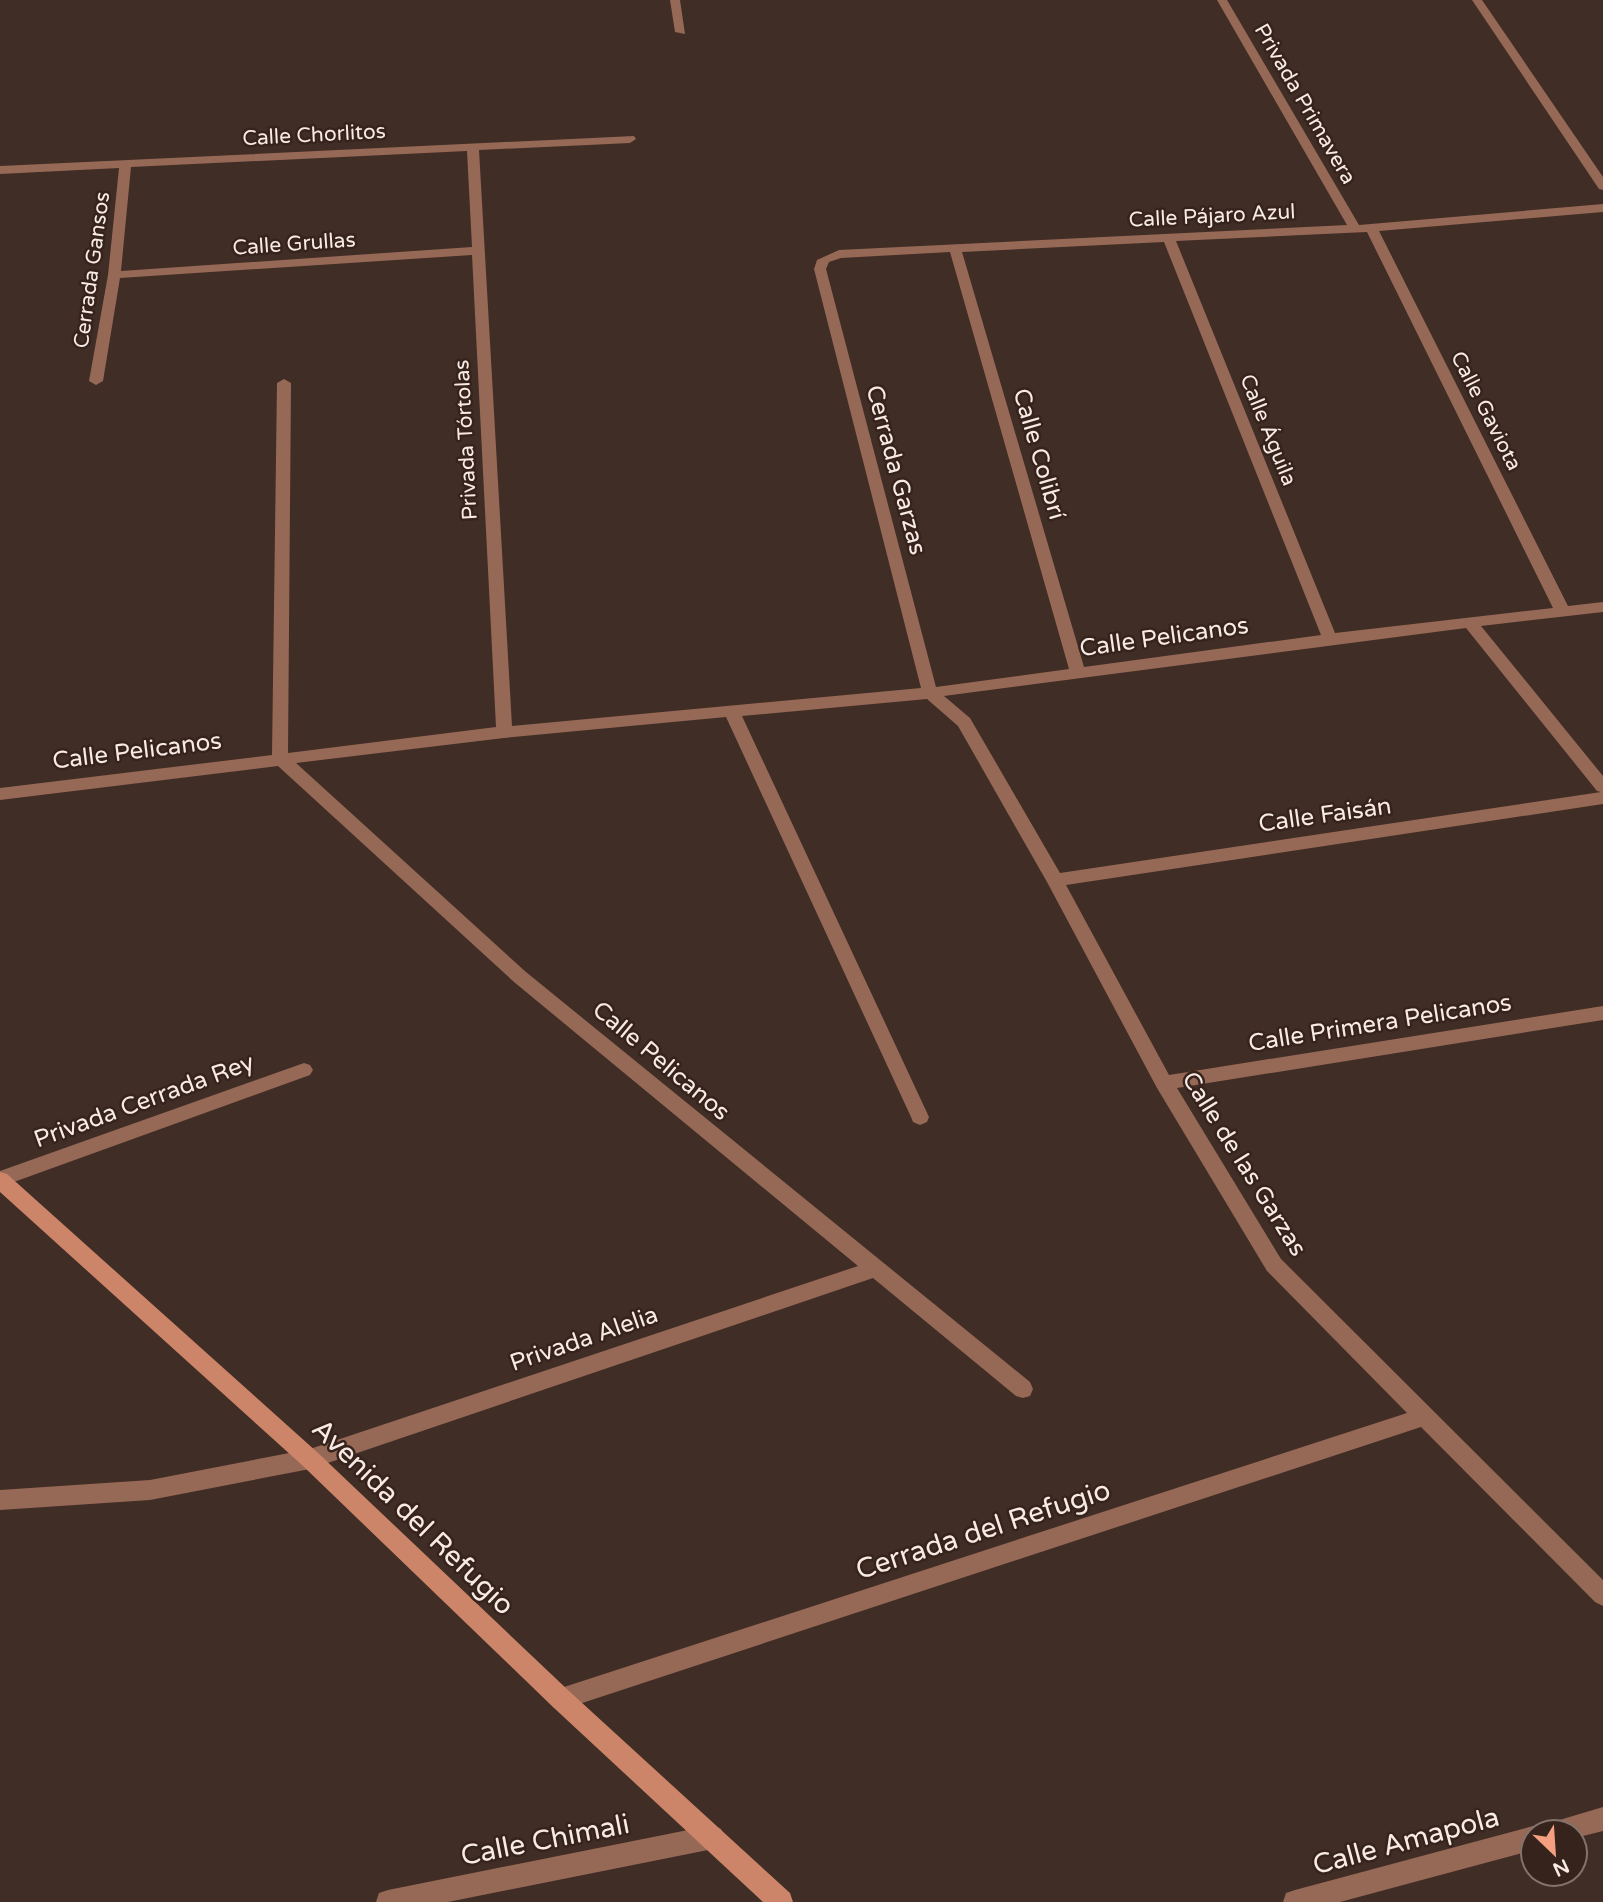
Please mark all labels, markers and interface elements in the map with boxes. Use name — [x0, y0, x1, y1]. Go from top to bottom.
street label: Privada Primavera — [1249, 19, 1361, 189]
street label: Calle Chorlitos — [242, 119, 386, 151]
street label: Cerrada Gansos — [69, 190, 115, 350]
street label: Calle Pájaro Azul — [1128, 199, 1296, 233]
street label: Calle Grullas — [232, 227, 356, 261]
street label: Calle Gaviota — [1445, 347, 1527, 475]
street label: Privada Tórtolas — [449, 359, 483, 521]
street label: Calle Águila — [1234, 371, 1302, 489]
street label: Cerrada Garzas — [859, 382, 933, 558]
street label: Calle Colibrí — [1006, 385, 1072, 523]
street label: Calle Pelicanos — [1078, 611, 1250, 663]
street label: Calle Pelicanos — [51, 726, 223, 776]
street label: Calle Faisán — [1257, 791, 1393, 839]
street label: Calle Primera Pelicanos — [1246, 988, 1514, 1058]
street label: Calle Pelicanos — [586, 995, 736, 1127]
street label: Privada Cerrada Rey — [30, 1048, 258, 1154]
street label: Calle de las Garzas — [1176, 1066, 1312, 1262]
street label: Privada Alelia — [506, 1300, 662, 1378]
street label: Avenida del Refugio — [305, 1412, 521, 1622]
street label: Cerrada del Refugio — [851, 1473, 1115, 1587]
street label: Calle Amapola — [1309, 1800, 1503, 1882]
street label: Calle Chimali — [458, 1807, 632, 1873]
north arrow — [1519, 1818, 1589, 1888]
text: N — [1549, 1854, 1572, 1881]

